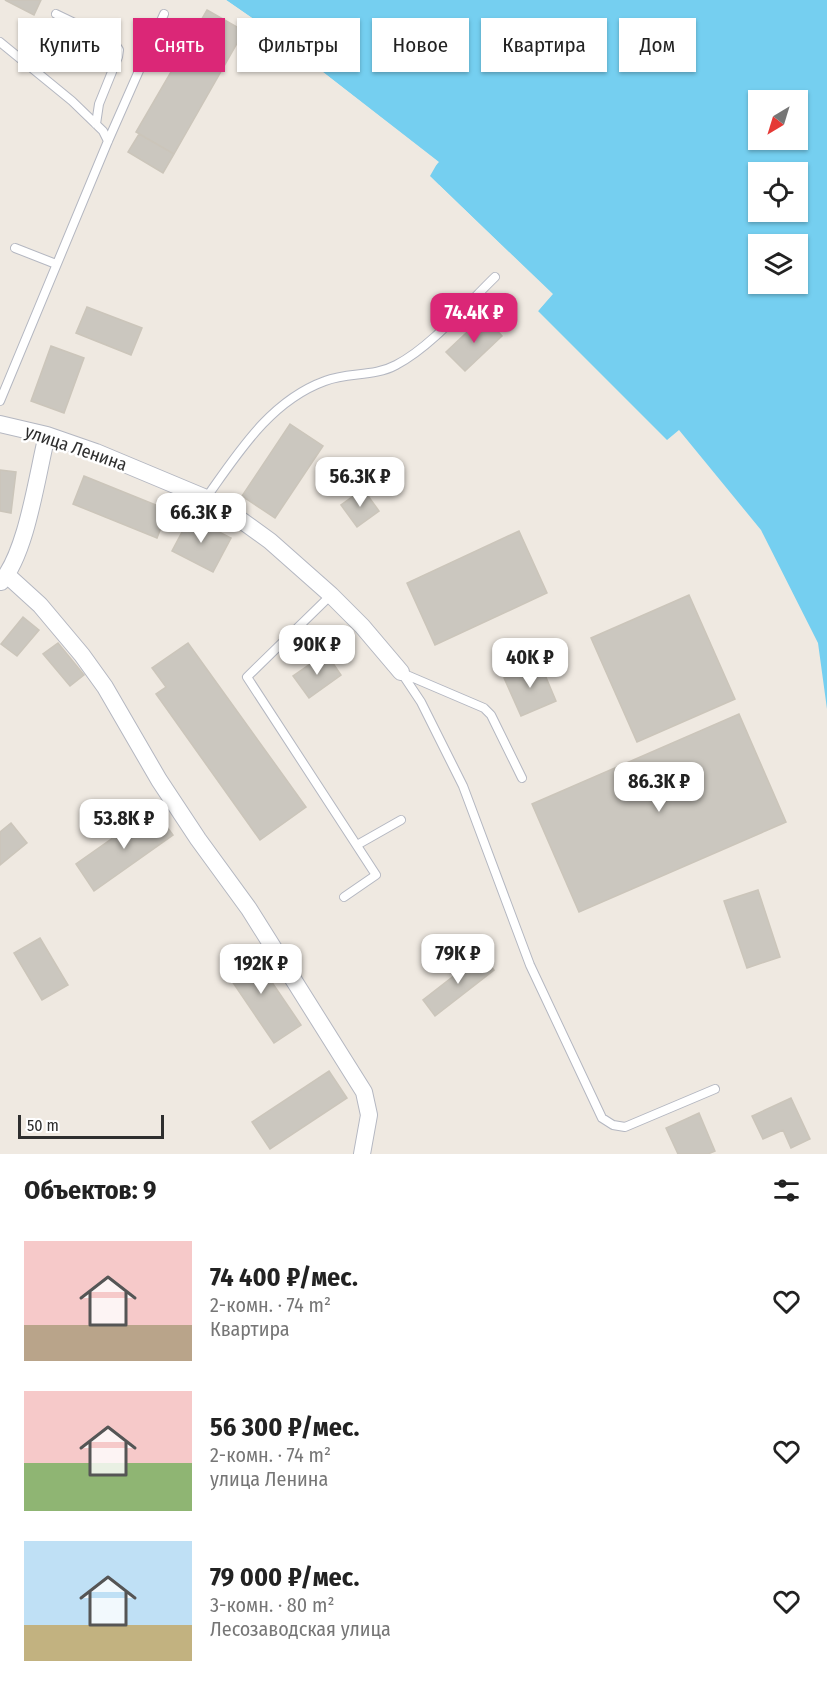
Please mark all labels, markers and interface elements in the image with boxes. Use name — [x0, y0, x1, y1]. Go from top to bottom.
chip: Купить — [18, 18, 121, 72]
chip: Снять — [133, 18, 225, 72]
chip: Фильтры — [237, 18, 360, 72]
chip: Новое — [372, 18, 469, 72]
chip: Квартира — [481, 18, 607, 72]
chip: Дом — [619, 18, 696, 72]
north arrow — [748, 90, 808, 150]
map controls — [748, 90, 808, 294]
button: locate — [748, 162, 808, 222]
button: layers — [748, 234, 808, 294]
pin: 74.4K ₽ — [419, 293, 529, 344]
text: 74.4K ₽ — [444, 300, 504, 324]
street label: улица Ленина — [22, 420, 130, 476]
pin: 56.3K ₽ — [305, 457, 415, 508]
text: 56.3K ₽ — [329, 464, 391, 488]
pin: 66.3K ₽ — [146, 493, 256, 544]
text: 66.3K ₽ — [170, 500, 232, 524]
pin: 90K ₽ — [275, 625, 359, 676]
text: 90K ₽ — [293, 632, 341, 656]
pin: 40K ₽ — [488, 638, 572, 689]
text: 40K ₽ — [506, 645, 554, 669]
pin: 86.3K ₽ — [604, 762, 714, 813]
text: 86.3K ₽ — [628, 769, 690, 793]
pin: 53.8K ₽ — [69, 799, 179, 850]
text: 53.8K ₽ — [94, 806, 154, 830]
pin: 79K ₽ — [416, 934, 500, 985]
text: 79K ₽ — [435, 941, 481, 965]
pin: 192K ₽ — [212, 944, 310, 995]
text: 192K ₽ — [234, 951, 288, 975]
scale bar — [18, 1112, 164, 1140]
text: 50 m — [27, 1116, 59, 1135]
icon: filters — [770, 1174, 803, 1207]
text: Объектов: 9 — [24, 1175, 157, 1206]
text: 74 400 ₽/мес. — [210, 1262, 358, 1293]
icon: home — [72, 1265, 144, 1337]
icon: heart — [770, 1285, 803, 1318]
text: 2-комн. · 74 m² — [210, 1293, 331, 1317]
text: Квартира — [210, 1317, 290, 1341]
text: 56 300 ₽/мес. — [210, 1412, 360, 1443]
icon: home — [72, 1415, 144, 1487]
icon: heart — [770, 1435, 803, 1468]
text: 2-комн. · 74 m² — [210, 1443, 331, 1467]
text: улица Ленина — [210, 1467, 328, 1491]
text: 79 000 ₽/мес. — [210, 1562, 359, 1593]
icon: home — [72, 1565, 144, 1637]
icon: heart — [770, 1585, 803, 1618]
text: 3-комн. · 80 m² — [210, 1593, 334, 1617]
text: Лесозаводская улица — [210, 1617, 391, 1641]

